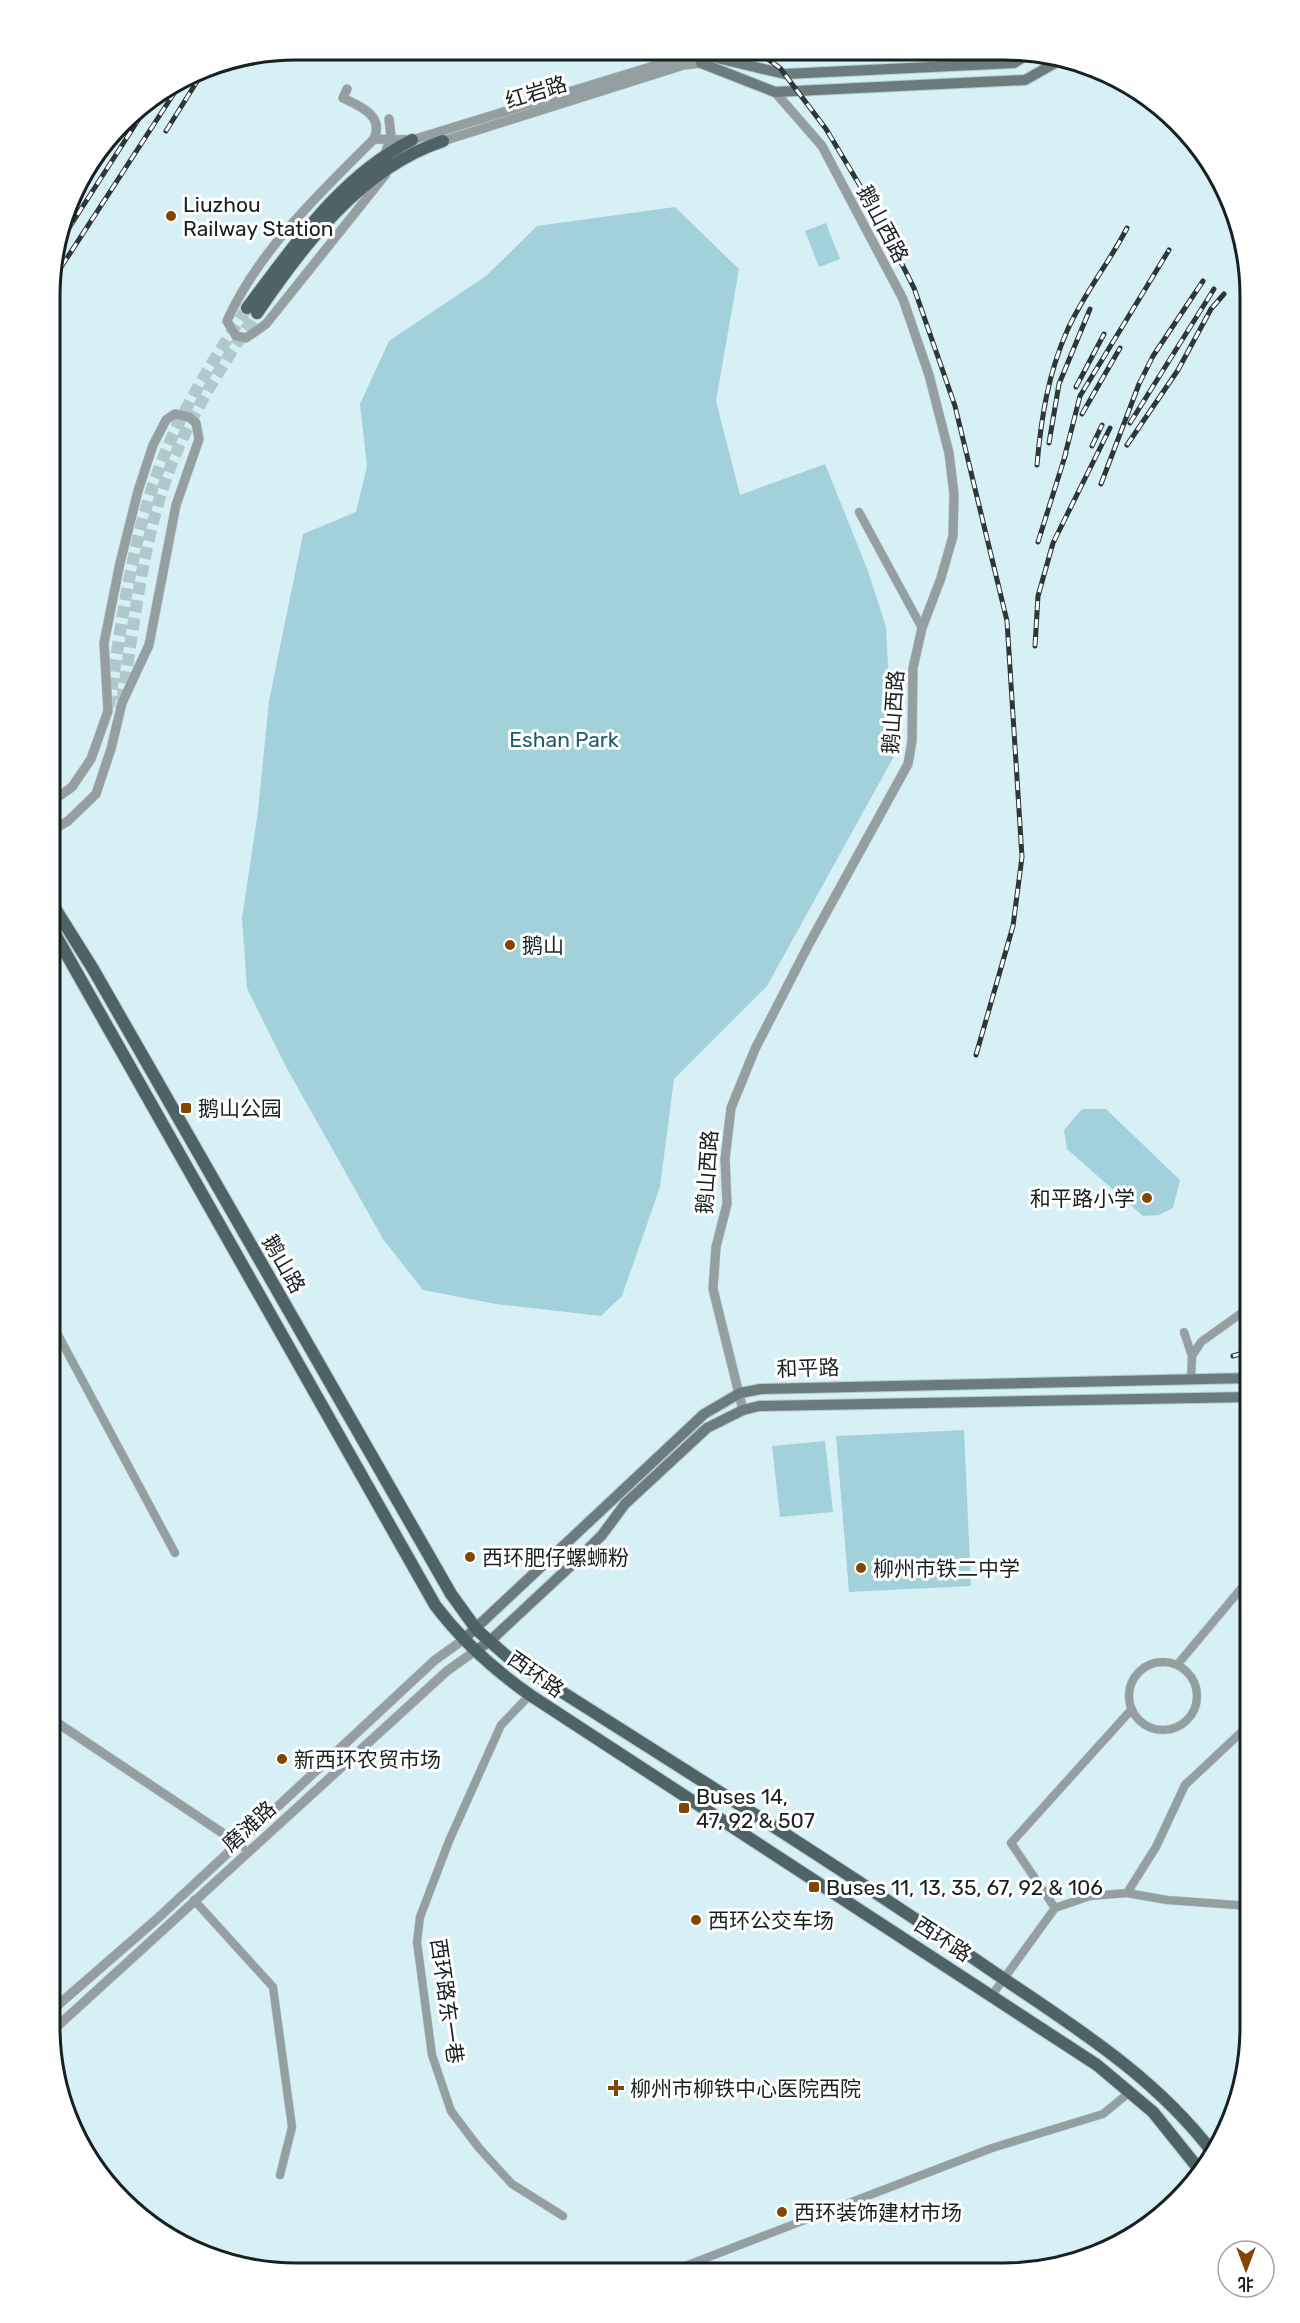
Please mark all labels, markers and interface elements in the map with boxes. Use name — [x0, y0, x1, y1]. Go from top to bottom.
street label: 红岩路 — [502, 71, 570, 113]
street label: 鹅山西路 — [852, 181, 914, 267]
place label: Liuzhou Railway Station — [183, 192, 333, 241]
marker: Liuzhou Railway Station — [164, 209, 178, 223]
street label: 鹅山西路 — [878, 669, 908, 755]
park label: Eshan Park — [509, 727, 619, 752]
place label: 鹅山 — [522, 933, 564, 958]
marker: 鹅山 — [503, 938, 517, 952]
place label: 鹅山公园 — [198, 1096, 282, 1121]
marker: 鹅山公园 — [179, 1101, 193, 1115]
street label: 鹅山西路 — [692, 1129, 722, 1215]
place label: 和平路小学 — [1030, 1186, 1135, 1211]
marker: 和平路小学 — [1140, 1191, 1154, 1205]
street label: 鹅山路 — [257, 1230, 311, 1298]
street label: 和平路 — [776, 1354, 840, 1382]
place label: 西环肥仔螺蛳粉 — [482, 1545, 629, 1570]
marker: 西环肥仔螺蛳粉 — [463, 1550, 477, 1564]
place label: 柳州市铁二中学 — [873, 1556, 1020, 1581]
marker: 柳州市铁二中学 — [854, 1561, 868, 1575]
street label: 西环路 — [503, 1646, 569, 1702]
place label: 新西环农贸市场 — [294, 1747, 441, 1772]
marker: 新西环农贸市场 — [275, 1752, 289, 1766]
place label: Buses 14, 47, 92 & 507 — [696, 1784, 815, 1833]
street label: 磨滩路 — [217, 1796, 281, 1856]
marker: Buses 14, 47, 92 & 507 — [677, 1801, 691, 1815]
place label: Buses 11, 13, 35, 67, 92 & 106 — [826, 1875, 1103, 1900]
marker: Buses 11, 13, 35, 67, 92 & 106 — [807, 1880, 821, 1894]
place label: 西环公交车场 — [708, 1908, 834, 1933]
street label: 西环路 — [910, 1911, 976, 1967]
marker: 西环公交车场 — [689, 1913, 703, 1927]
street label: 西环路东一巷 — [426, 1937, 468, 2065]
place label: 柳州市柳铁中心医院西院 — [630, 2076, 861, 2101]
marker: 柳州市柳铁中心医院西院 — [607, 2079, 625, 2097]
place label: 西环装饰建材市场 — [794, 2200, 962, 2225]
marker: 西环装饰建材市场 — [775, 2205, 789, 2219]
north arrow — [1216, 2239, 1276, 2299]
text: 北 — [1238, 2274, 1254, 2293]

